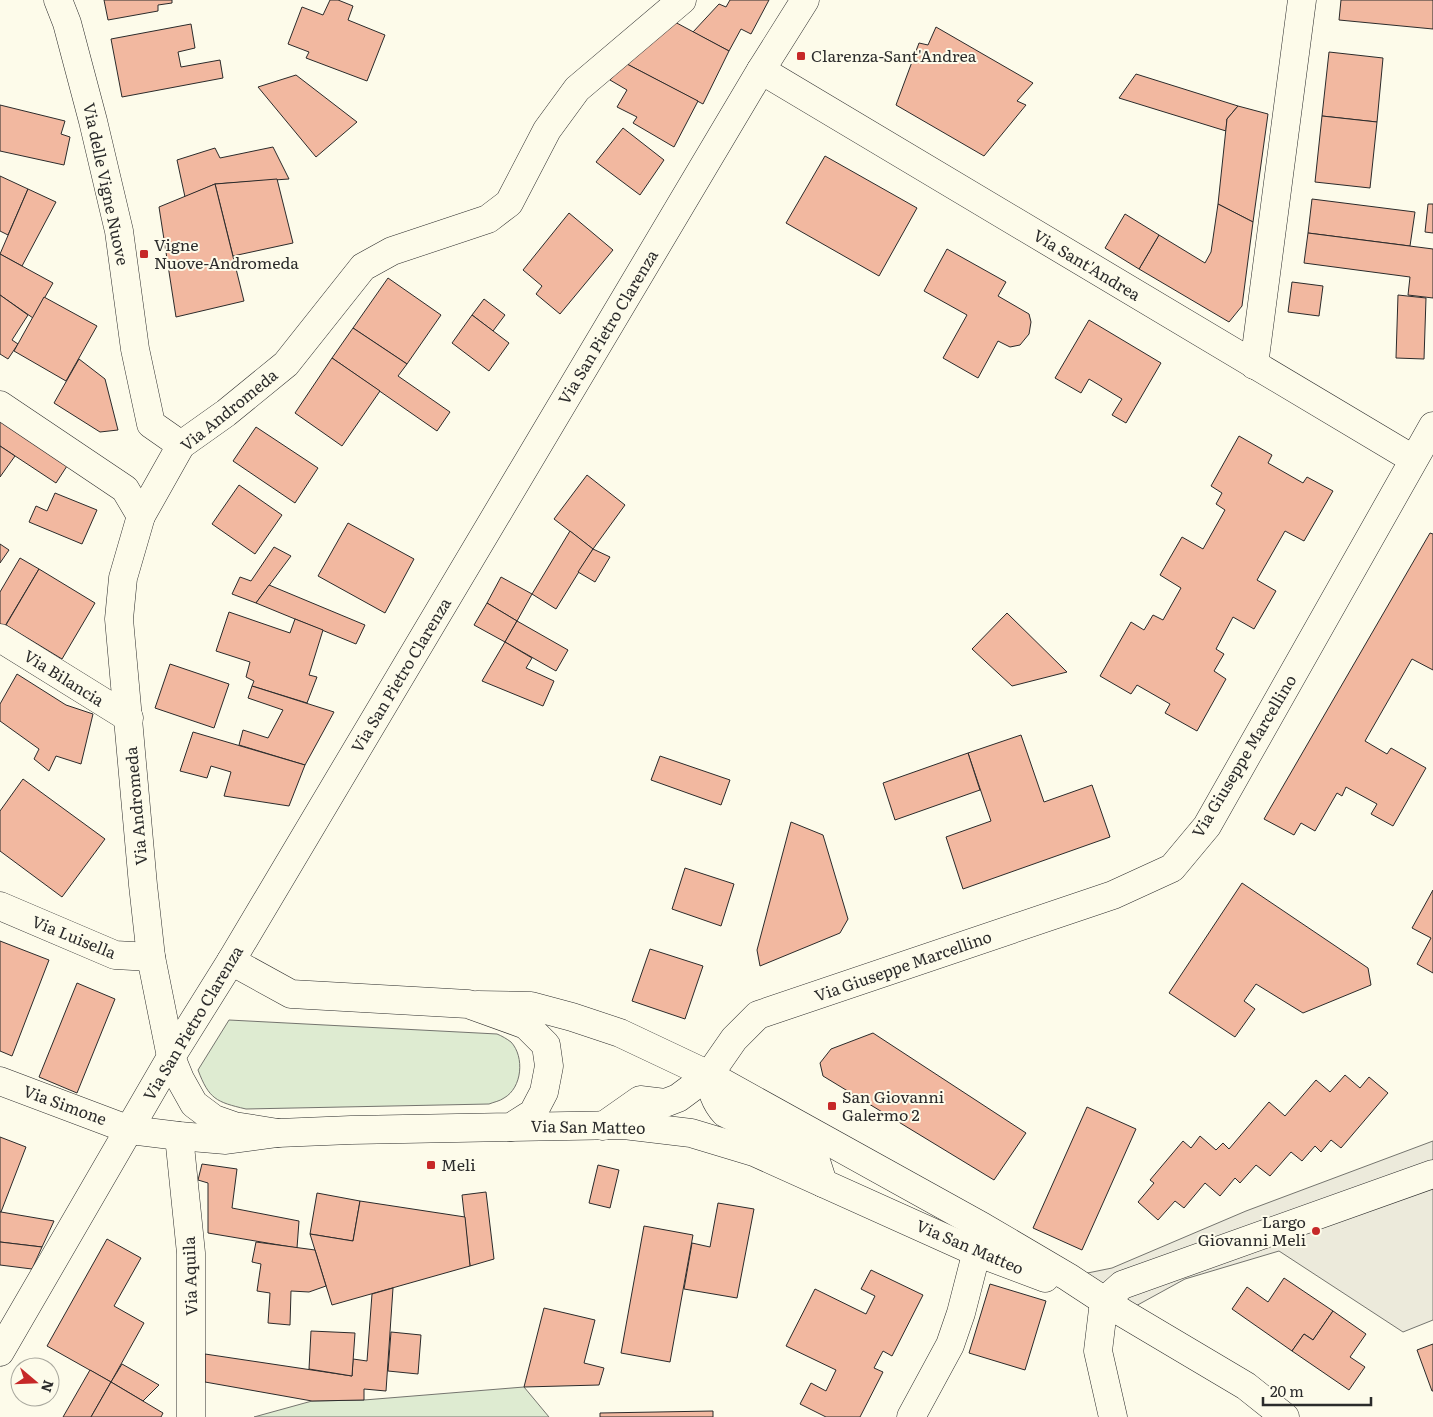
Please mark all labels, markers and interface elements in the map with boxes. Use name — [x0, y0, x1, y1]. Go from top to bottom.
place label: Clarenza-Sant'Andrea — [811, 43, 977, 67]
marker: Clarenza-Sant'Andrea — [795, 50, 807, 62]
street label: Via delle Vigne Nuove — [78, 100, 136, 267]
street label: Via Sant'Andrea — [1029, 223, 1146, 306]
place label: Vigne Nuove-Andromeda — [154, 232, 299, 274]
street label: Via San Pietro Clarenza — [551, 244, 663, 408]
marker: Vigne Nuove-Andromeda — [138, 248, 150, 260]
street label: Via Andromeda — [175, 362, 283, 456]
street label: Via San Pietro Clarenza — [344, 592, 456, 756]
street label: Via Bilancia — [20, 643, 110, 712]
street label: Via Giuseppe Marcellino — [1185, 670, 1301, 841]
street label: Via Andromeda — [118, 745, 152, 866]
street label: Via Luisella — [29, 908, 120, 964]
street label: Via Giuseppe Marcellino — [811, 923, 995, 1007]
street label: Via San Pietro Clarenza — [136, 940, 248, 1104]
street label: Via Simone — [20, 1078, 110, 1130]
place label: San Giovanni Galermo 2 — [842, 1084, 944, 1126]
marker: San Giovanni Galermo 2 — [826, 1100, 838, 1112]
street label: Via San Matteo — [530, 1113, 646, 1139]
place label: Meli — [441, 1152, 475, 1176]
marker: Meli — [425, 1159, 437, 1171]
place label: Largo Giovanni Meli — [1198, 1209, 1306, 1251]
street label: Via San Matteo — [913, 1213, 1028, 1280]
marker: Largo Giovanni Meli — [1310, 1225, 1322, 1237]
street label: Via Aquila — [176, 1236, 202, 1316]
north arrow — [10, 1357, 60, 1407]
scale bar — [1263, 1374, 1370, 1406]
text: N — [37, 1378, 60, 1396]
text: 20 m — [1270, 1379, 1304, 1402]

